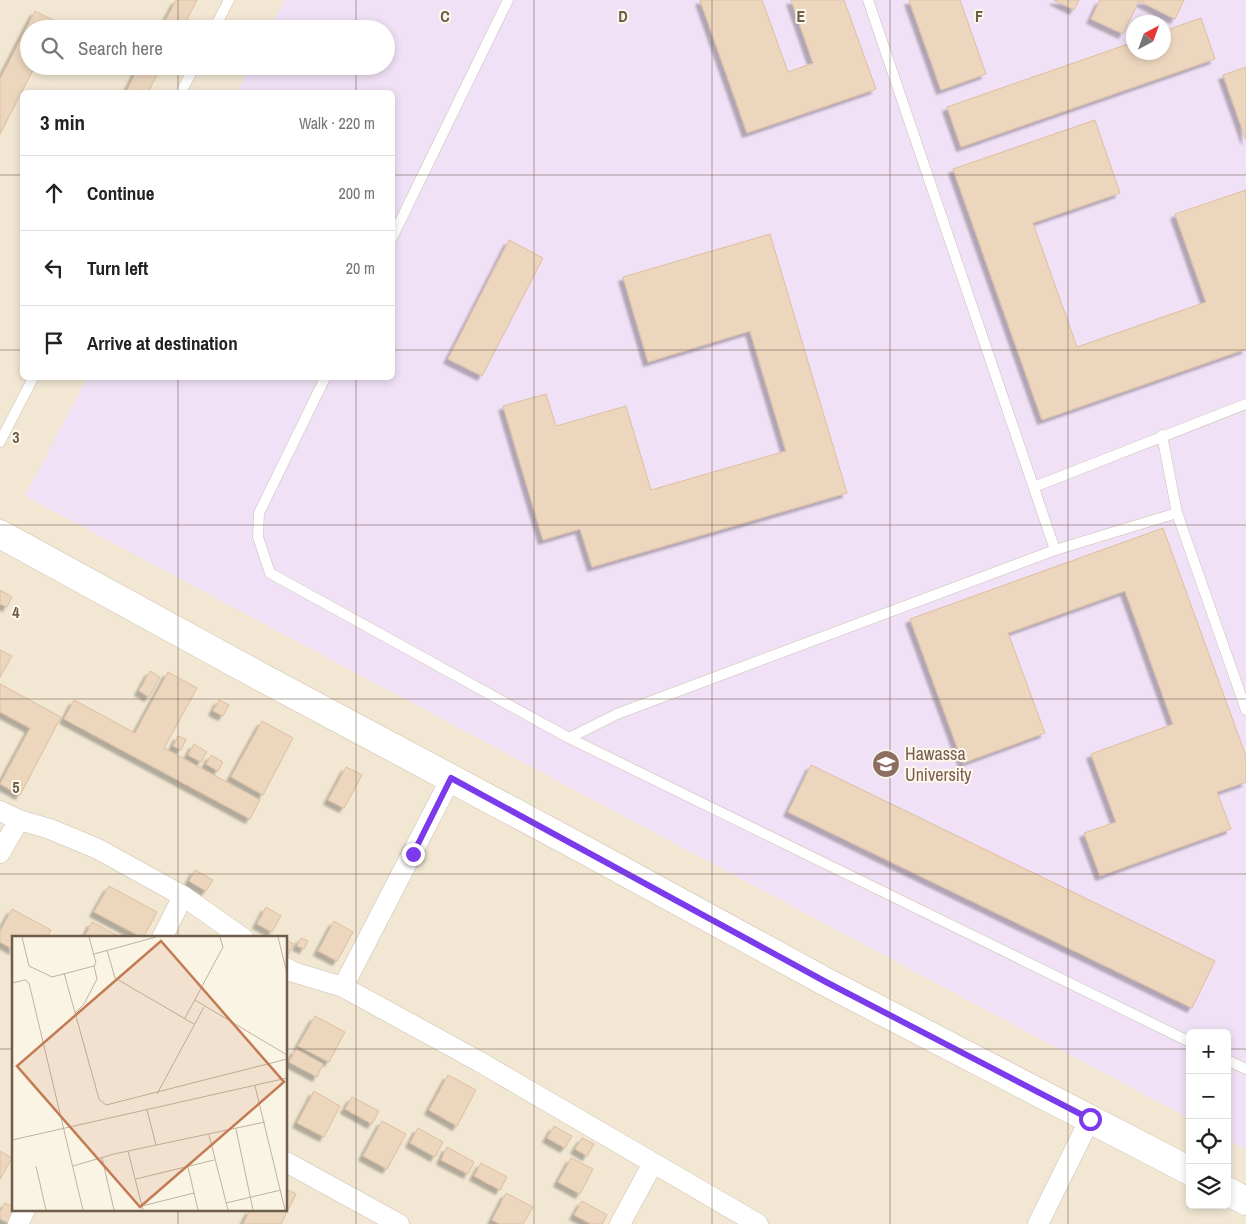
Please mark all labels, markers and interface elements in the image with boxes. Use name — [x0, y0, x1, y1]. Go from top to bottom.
text: C — [440, 5, 450, 27]
text: D — [618, 5, 628, 27]
text: E — [797, 5, 806, 27]
text: F — [975, 5, 983, 27]
north arrow — [1126, 15, 1171, 60]
search box — [20, 20, 395, 75]
icon: search — [38, 34, 66, 62]
text: Search here — [78, 35, 163, 61]
text: 3 min — [40, 108, 85, 137]
text: Walk · 220 m — [299, 112, 375, 134]
icon: ahead — [40, 179, 68, 207]
text: Continue — [87, 180, 155, 206]
text: 200 m — [339, 182, 375, 204]
icon: left — [40, 254, 68, 282]
text: Turn left — [87, 255, 148, 281]
text: 20 m — [346, 257, 375, 279]
icon: arrive — [40, 329, 68, 357]
text: Arrive at destination — [87, 330, 238, 356]
text: 3 — [12, 426, 20, 448]
text: 4 — [12, 601, 20, 623]
place label: Hawassa University — [905, 741, 972, 787]
school or university icon: Hawassa University — [871, 749, 901, 779]
text: 5 — [12, 776, 20, 798]
route end — [402, 843, 425, 866]
inset map — [12, 936, 288, 1212]
map controls — [1186, 1029, 1231, 1209]
button: + — [1186, 1029, 1231, 1074]
button: − — [1186, 1074, 1231, 1119]
route start — [1079, 1108, 1102, 1131]
button: locate — [1186, 1119, 1231, 1164]
button: layers — [1186, 1164, 1231, 1209]

